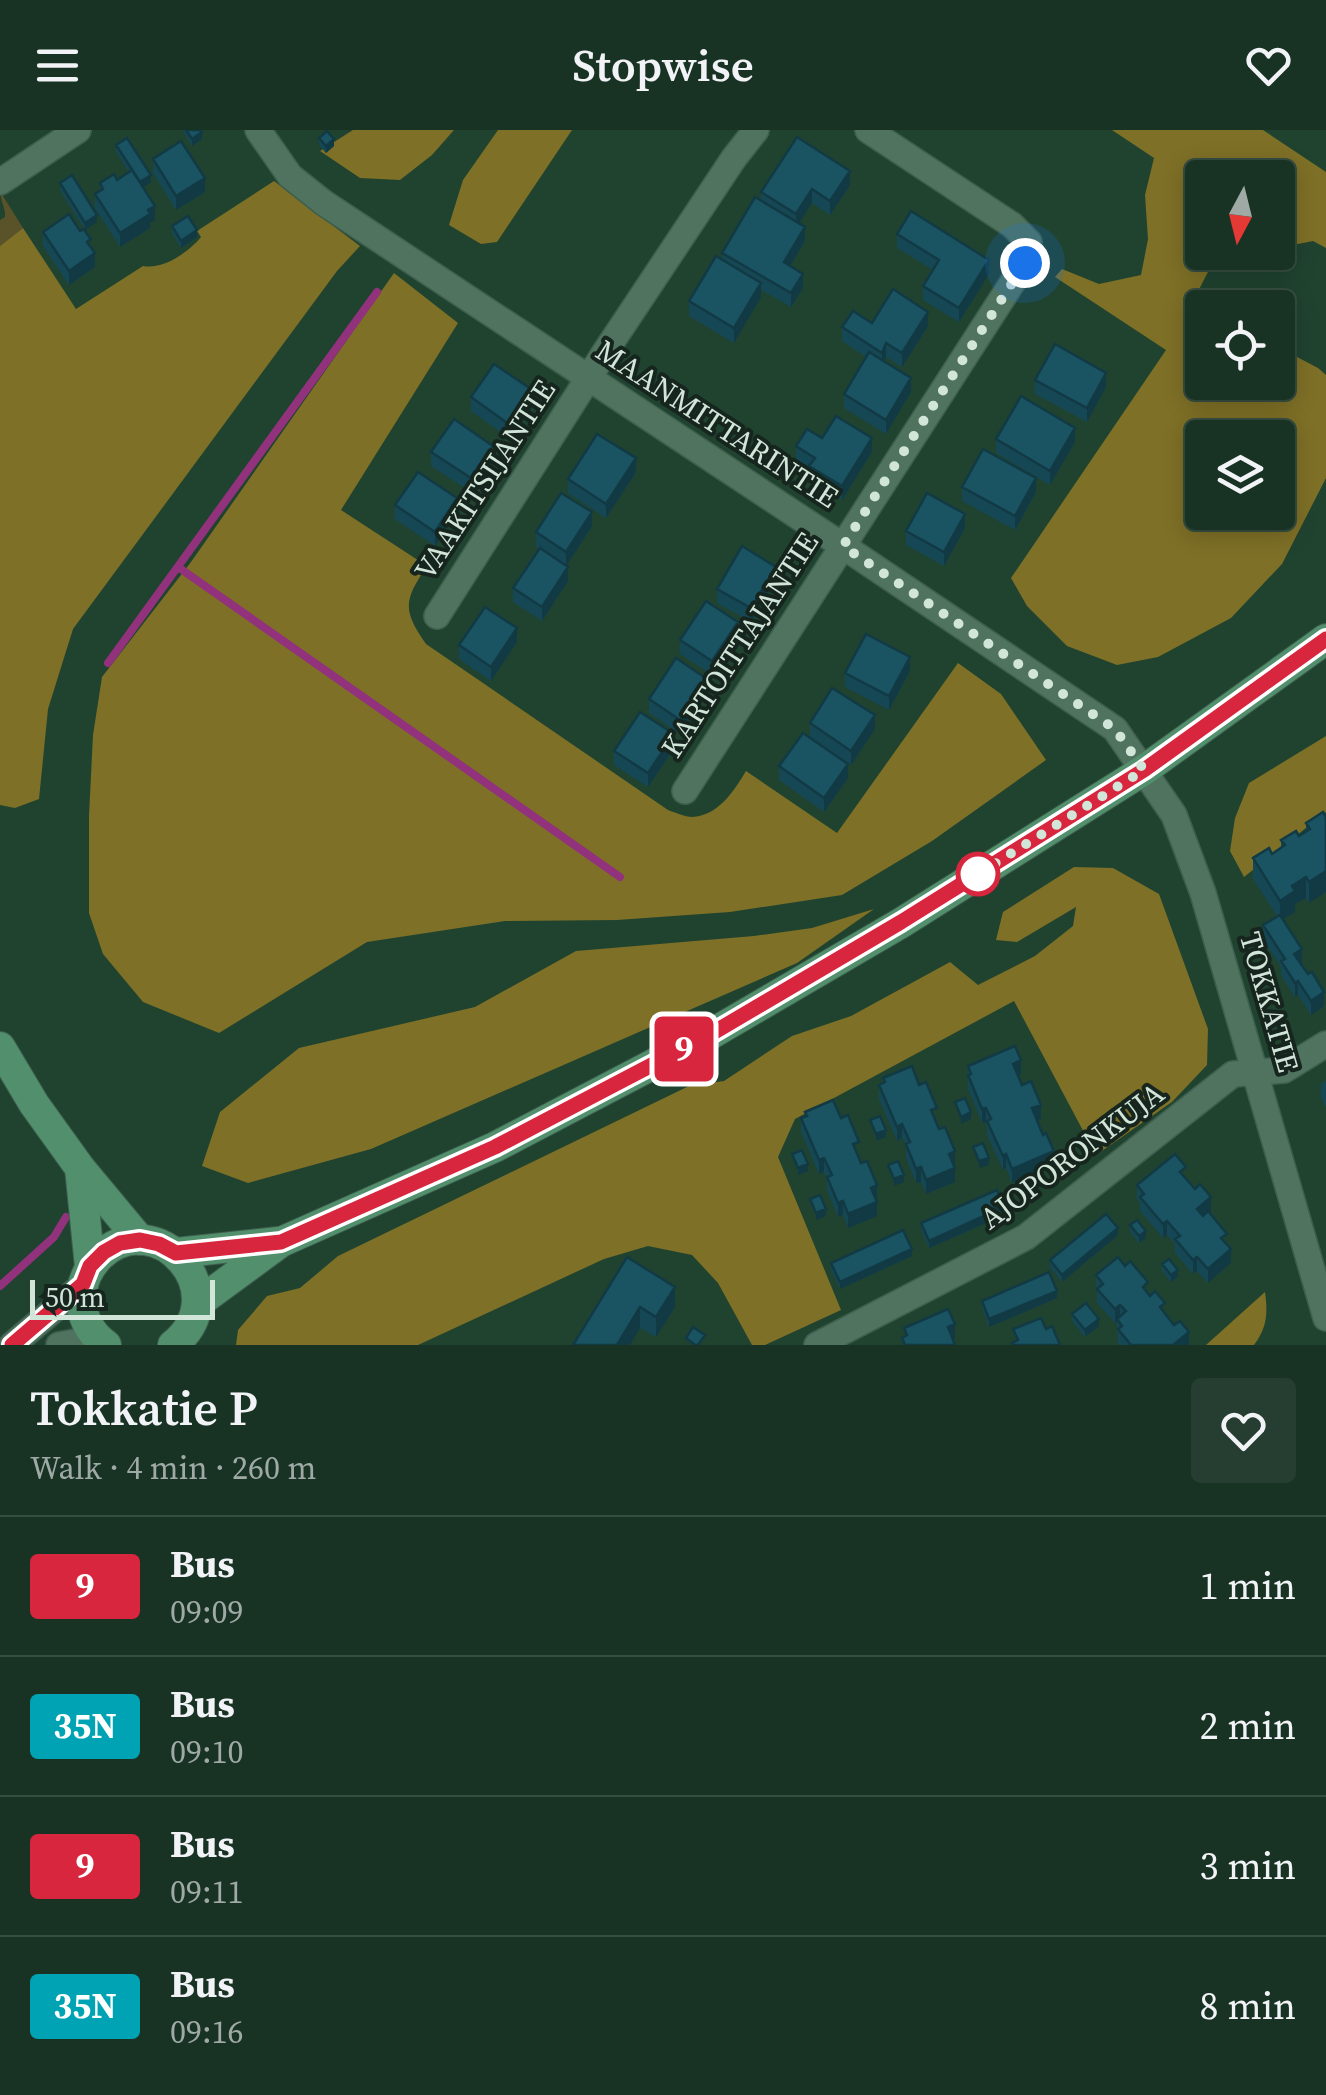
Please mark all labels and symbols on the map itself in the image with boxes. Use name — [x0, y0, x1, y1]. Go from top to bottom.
north arrow — [1185, 160, 1295, 270]
your location — [1000, 238, 1050, 288]
street label: MAANMITTARINTIE — [588, 330, 846, 517]
street label: VAAKITSIJANTIE — [405, 372, 565, 588]
street label: KARTOITTAJANTIE — [651, 524, 828, 765]
unlabelled marker — [957, 853, 999, 895]
street label: TOKKATIE — [1230, 927, 1309, 1077]
line badge: 9 — [652, 1016, 716, 1082]
street label: AJOPORONKUJA — [971, 1073, 1172, 1239]
scale bar — [30, 1275, 215, 1320]

